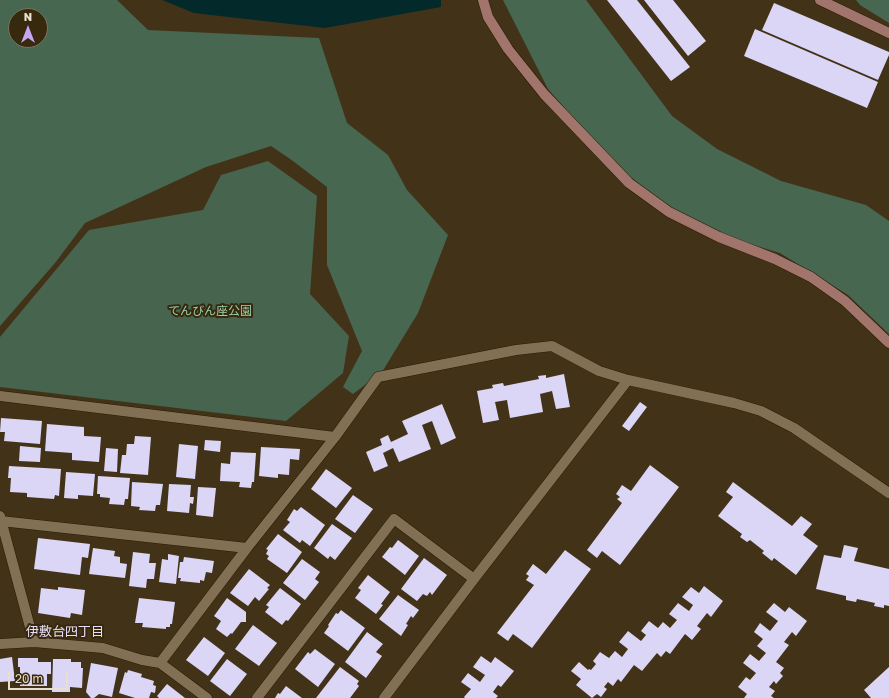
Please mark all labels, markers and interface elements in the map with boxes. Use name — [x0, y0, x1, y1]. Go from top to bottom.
north arrow — [8, 8, 48, 48]
text: N — [24, 10, 32, 23]
park label: てんびん座公園 — [168, 304, 252, 318]
district label: 伊敷台四丁目 — [26, 624, 104, 640]
scale bar — [10, 664, 70, 690]
text: 20 m — [15, 671, 43, 686]

